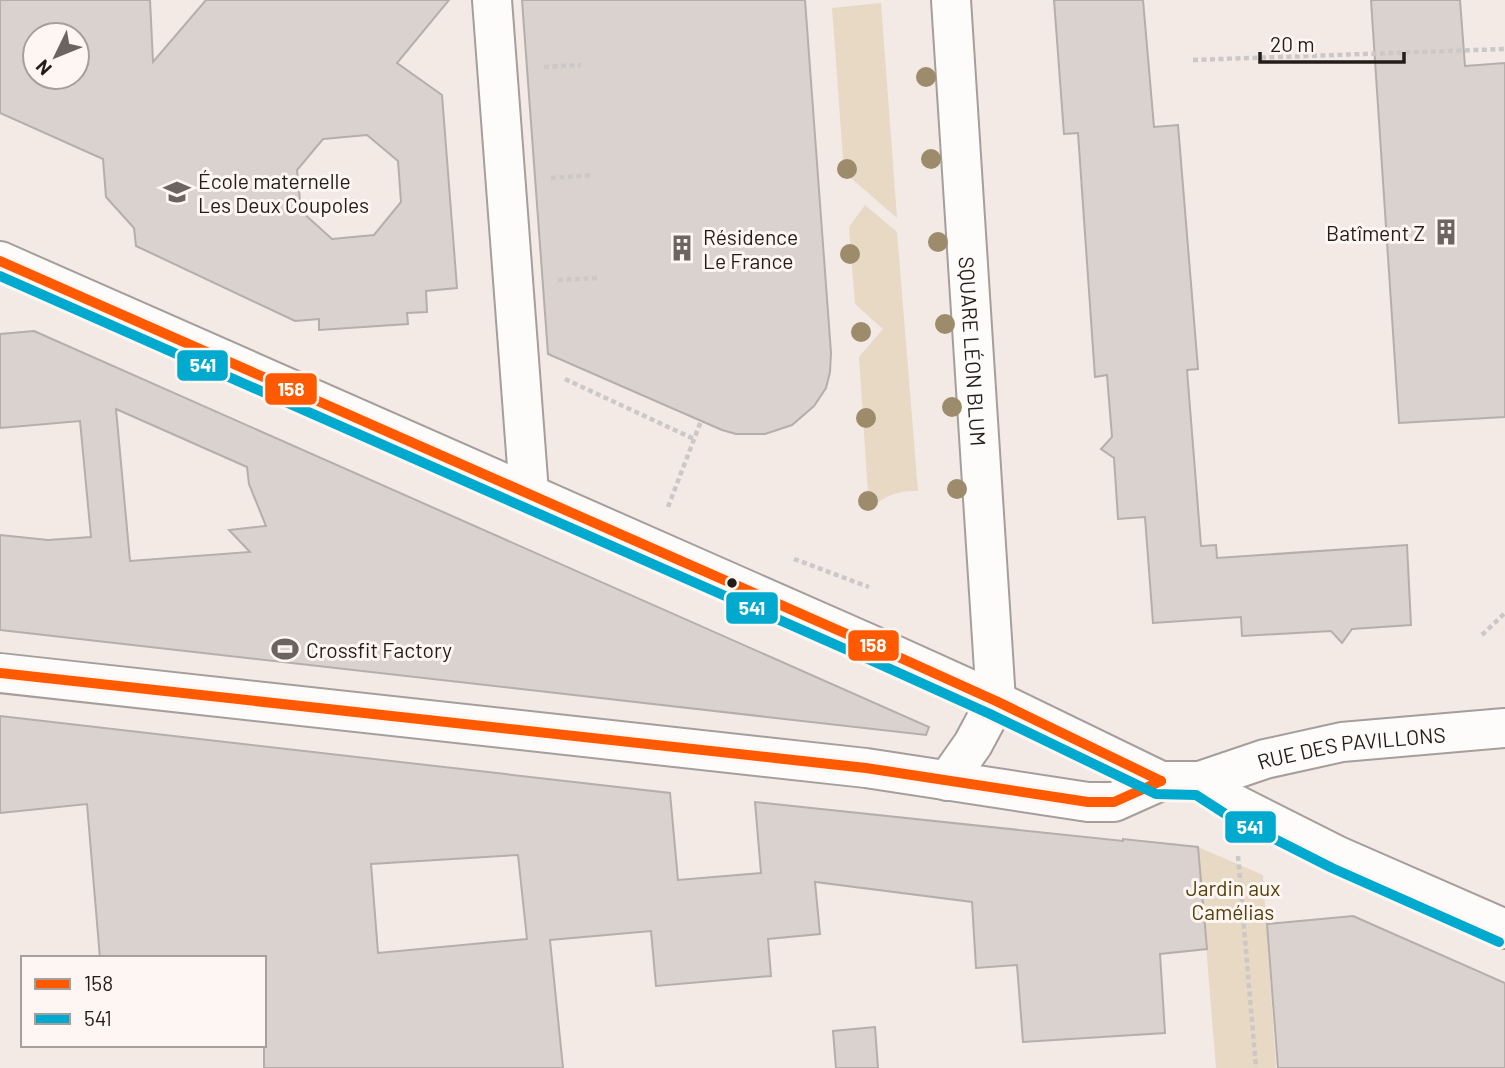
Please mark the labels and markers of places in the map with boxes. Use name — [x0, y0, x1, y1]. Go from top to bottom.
place label: École maternelle Les Deux Coupoles — [198, 168, 369, 217]
school or university icon: École maternelle Les Deux Coupoles — [162, 177, 192, 207]
building icon: Batîment Z — [1431, 217, 1461, 247]
place label: Batîment Z — [1326, 220, 1425, 245]
place label: Résidence Le France — [703, 224, 798, 273]
building icon: Résidence Le France — [667, 233, 697, 263]
unlabelled marker — [725, 576, 739, 590]
sports icon: Crossfit Factory — [270, 634, 300, 664]
place label: Crossfit Factory — [306, 637, 452, 662]

